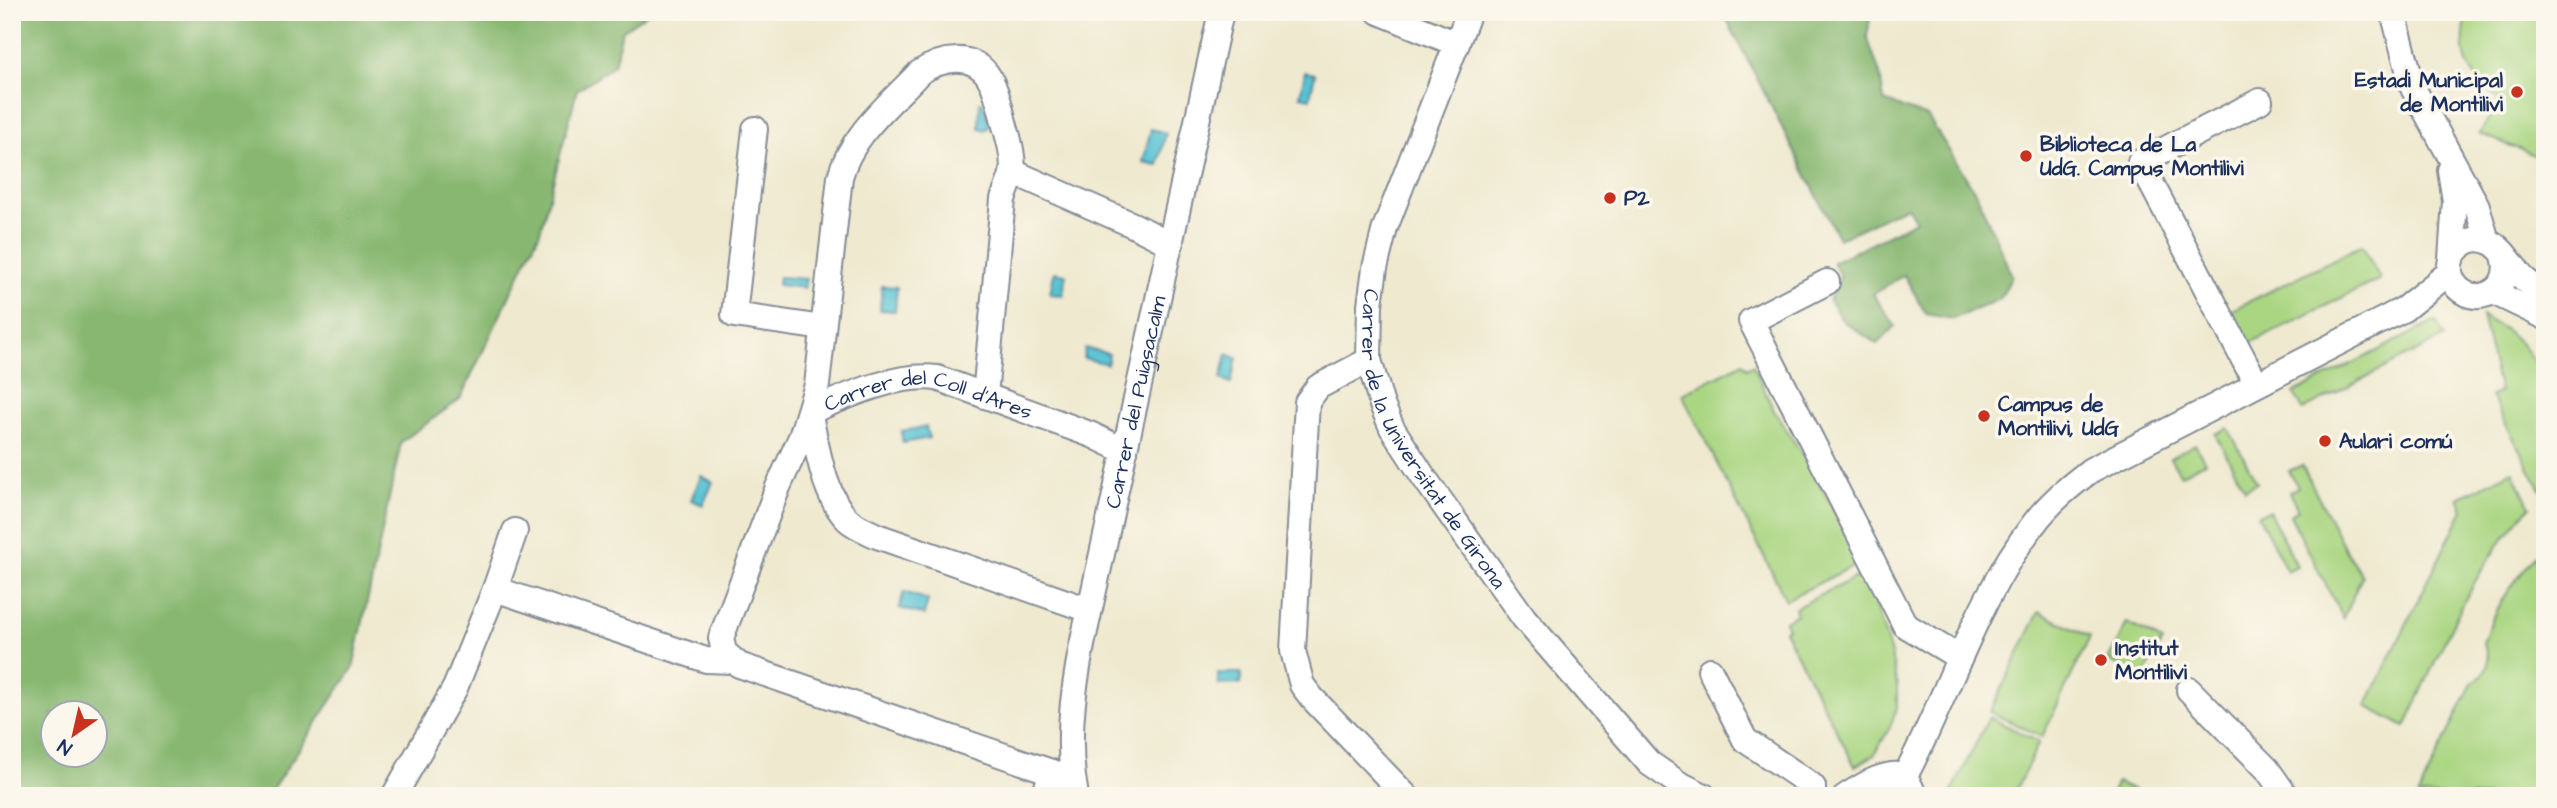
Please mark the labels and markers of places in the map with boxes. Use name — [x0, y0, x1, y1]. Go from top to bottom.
place label: Estadi Municipal de Montilivi — [2355, 66, 2504, 119]
marker: Estadi Municipal de Montilivi — [2509, 84, 2525, 100]
place label: Biblioteca de La UdG. Campus Montilivi — [2040, 130, 2244, 184]
marker: Biblioteca de La UdG. Campus Montilivi — [2018, 148, 2034, 164]
place label: P2 — [1624, 184, 1650, 213]
marker: P2 — [1602, 190, 1618, 206]
place label: Campus de Montilivi, UdG — [1998, 390, 2120, 443]
marker: Campus de Montilivi, UdG — [1976, 408, 1992, 424]
place label: Aulari comú — [2339, 427, 2453, 456]
marker: Aulari comú — [2317, 433, 2333, 449]
place label: Institut Montilivi — [2115, 634, 2188, 687]
marker: Institut Montilivi — [2093, 652, 2109, 668]

